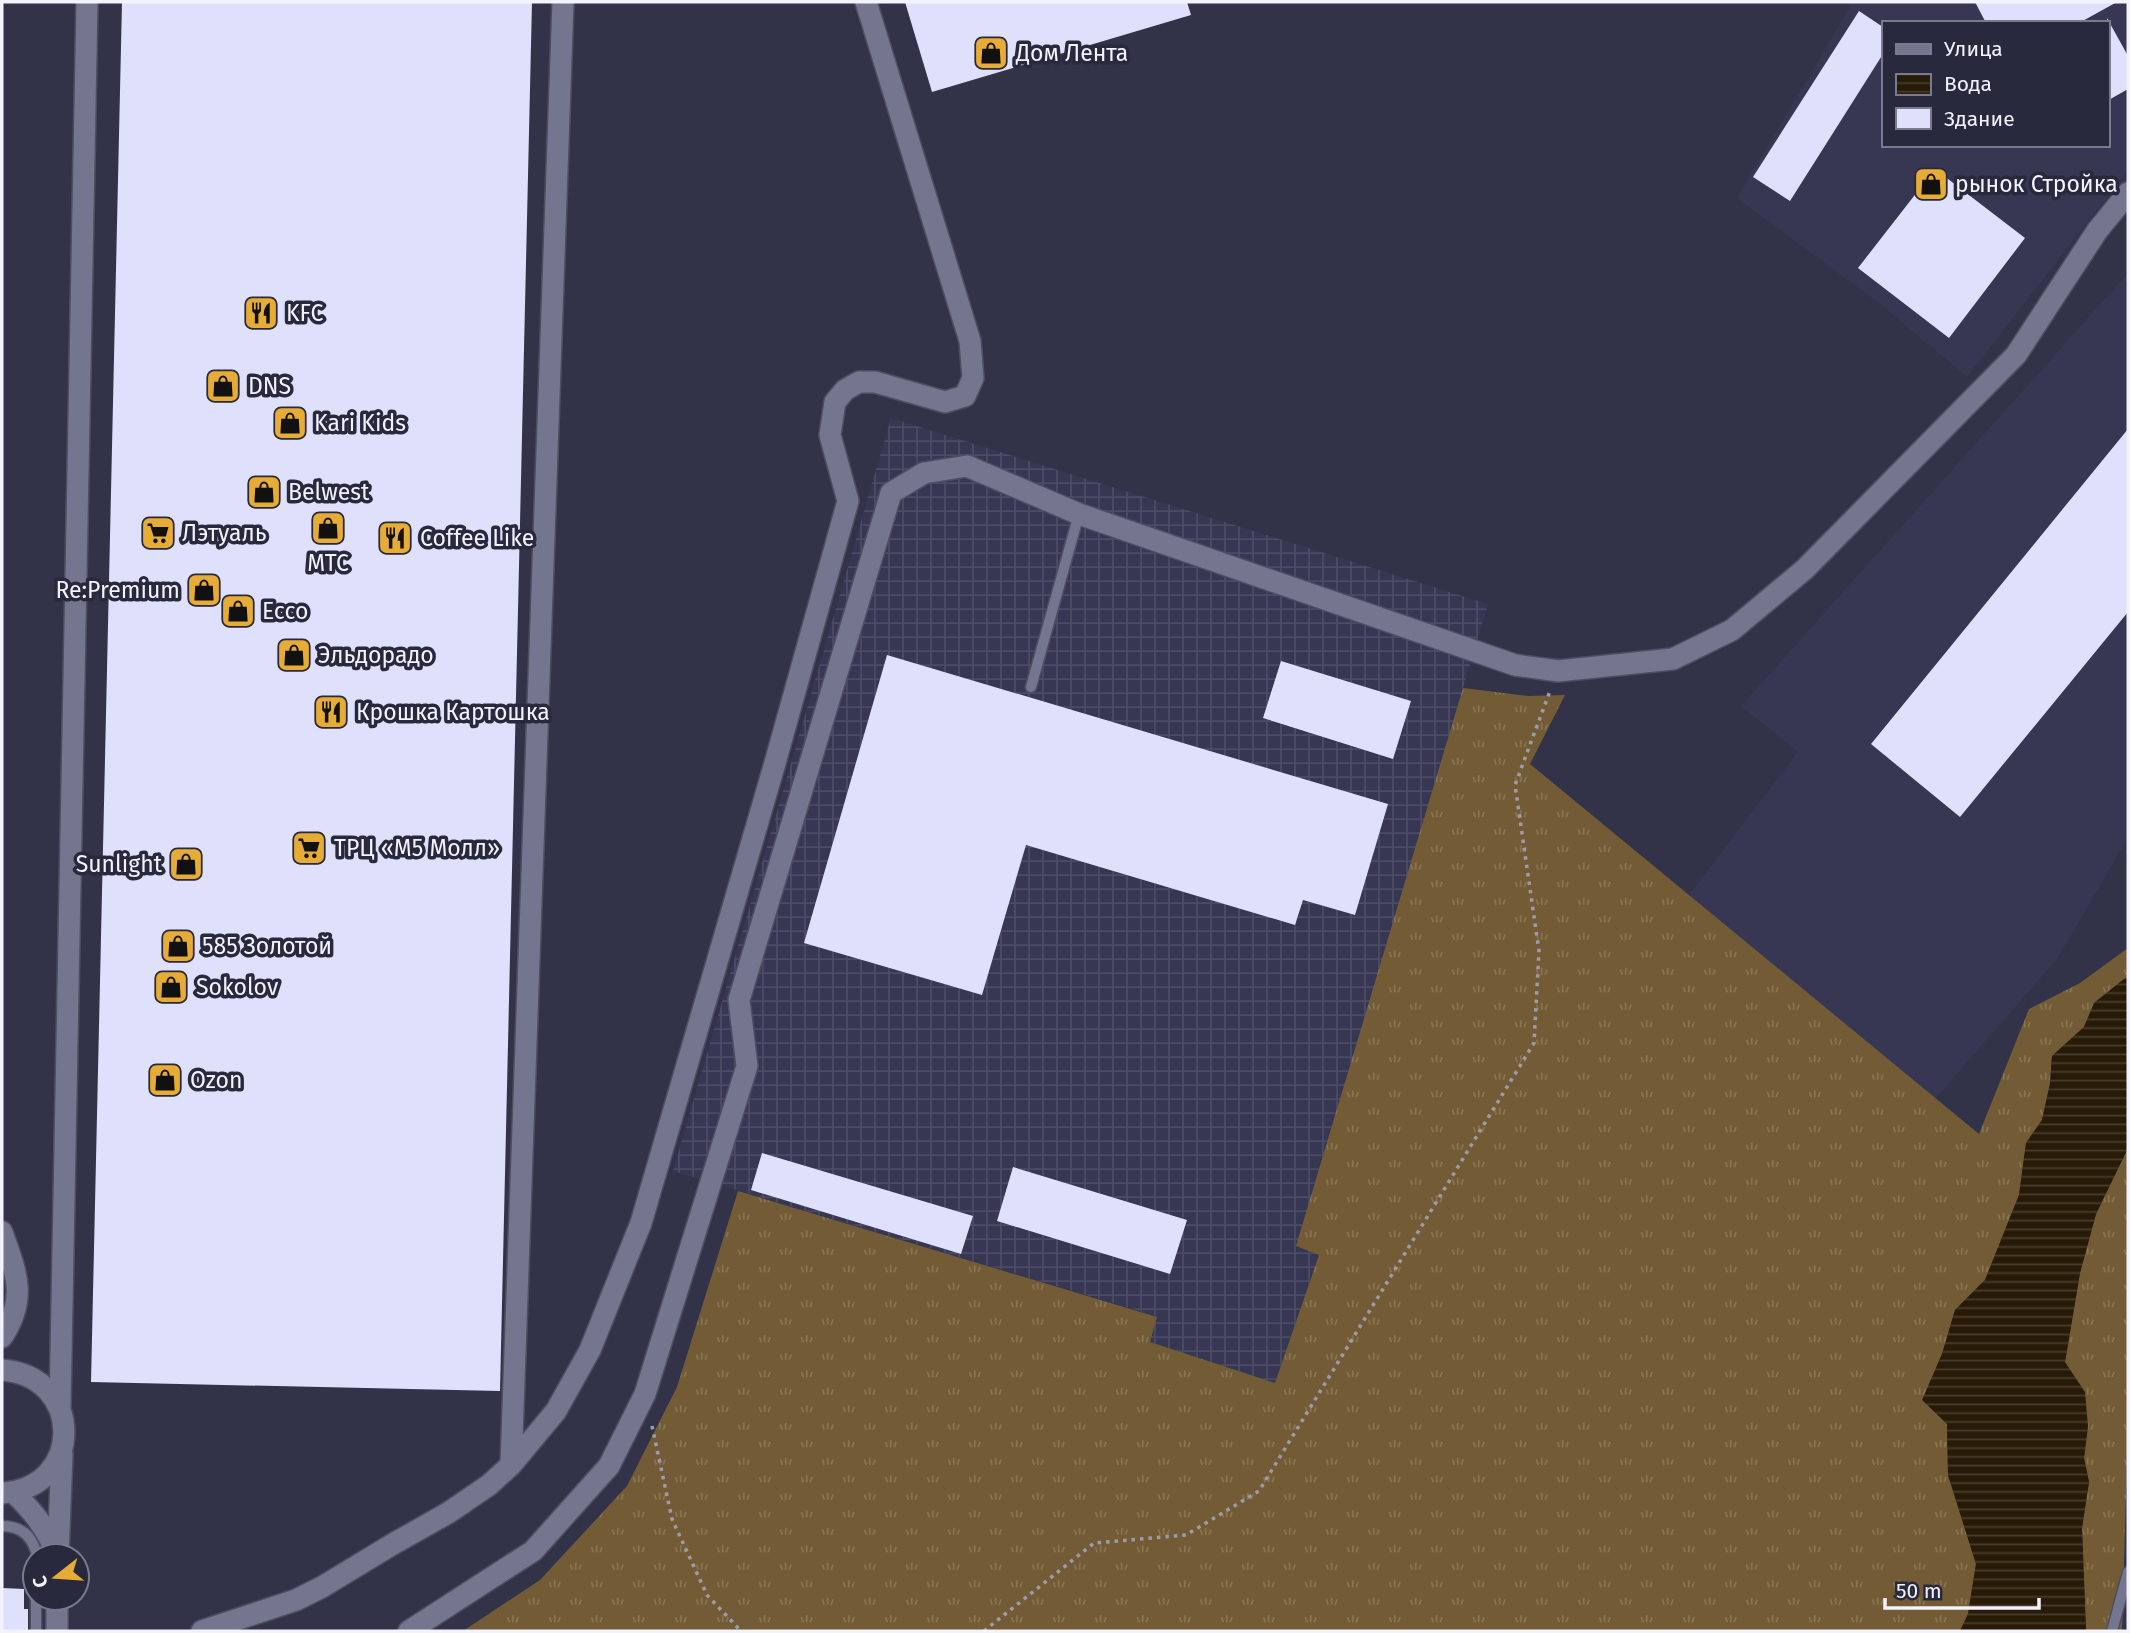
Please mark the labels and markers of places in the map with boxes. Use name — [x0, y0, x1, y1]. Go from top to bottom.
shop icon: Дом Лента — [972, 34, 1010, 72]
place label: Дом Лента — [1015, 39, 1128, 67]
shop icon: рынок Стройка — [1912, 165, 1950, 203]
place label: рынок Стройка — [1955, 170, 2118, 198]
restaurant icon: KFC — [242, 294, 280, 332]
place label: KFC — [286, 299, 323, 327]
shop icon: DNS — [204, 367, 242, 405]
place label: DNS — [248, 372, 291, 400]
shop icon: Kari Kids — [271, 404, 309, 442]
place label: Kari Kids — [314, 409, 406, 437]
shop icon: Belwest — [245, 473, 283, 511]
place label: Belwest — [288, 478, 370, 506]
shop icon: МТС — [309, 509, 347, 547]
supermarket icon: Лэтуаль — [139, 514, 177, 552]
place label: Лэтуаль — [182, 519, 267, 547]
restaurant icon: Coffee Like — [376, 519, 414, 557]
place label: Coffee Like — [420, 524, 534, 552]
place label: МТС — [307, 549, 349, 577]
shop icon: Re:Premium — [185, 571, 223, 609]
place label: Re:Premium — [55, 576, 180, 604]
shop icon: Ecco — [219, 592, 257, 630]
place label: Ecco — [262, 597, 308, 625]
shop icon: Эльдорадо — [275, 636, 313, 674]
place label: Эльдорадо — [318, 641, 434, 669]
restaurant icon: Крошка Картошка — [312, 693, 350, 731]
place label: Крошка Картошка — [356, 698, 550, 726]
supermarket icon: ТРЦ «М5 Молл» — [290, 829, 328, 867]
place label: ТРЦ «М5 Молл» — [334, 834, 500, 862]
shop icon: Sunlight — [167, 845, 205, 883]
place label: Sunlight — [76, 850, 163, 878]
shop icon: 585 Золотой — [159, 927, 197, 965]
place label: 585 Золотой — [202, 932, 332, 960]
shop icon: Sokolov — [152, 968, 190, 1006]
place label: Sokolov — [196, 973, 279, 1001]
shop icon: Ozon — [146, 1061, 184, 1099]
place label: Ozon — [190, 1066, 243, 1094]

